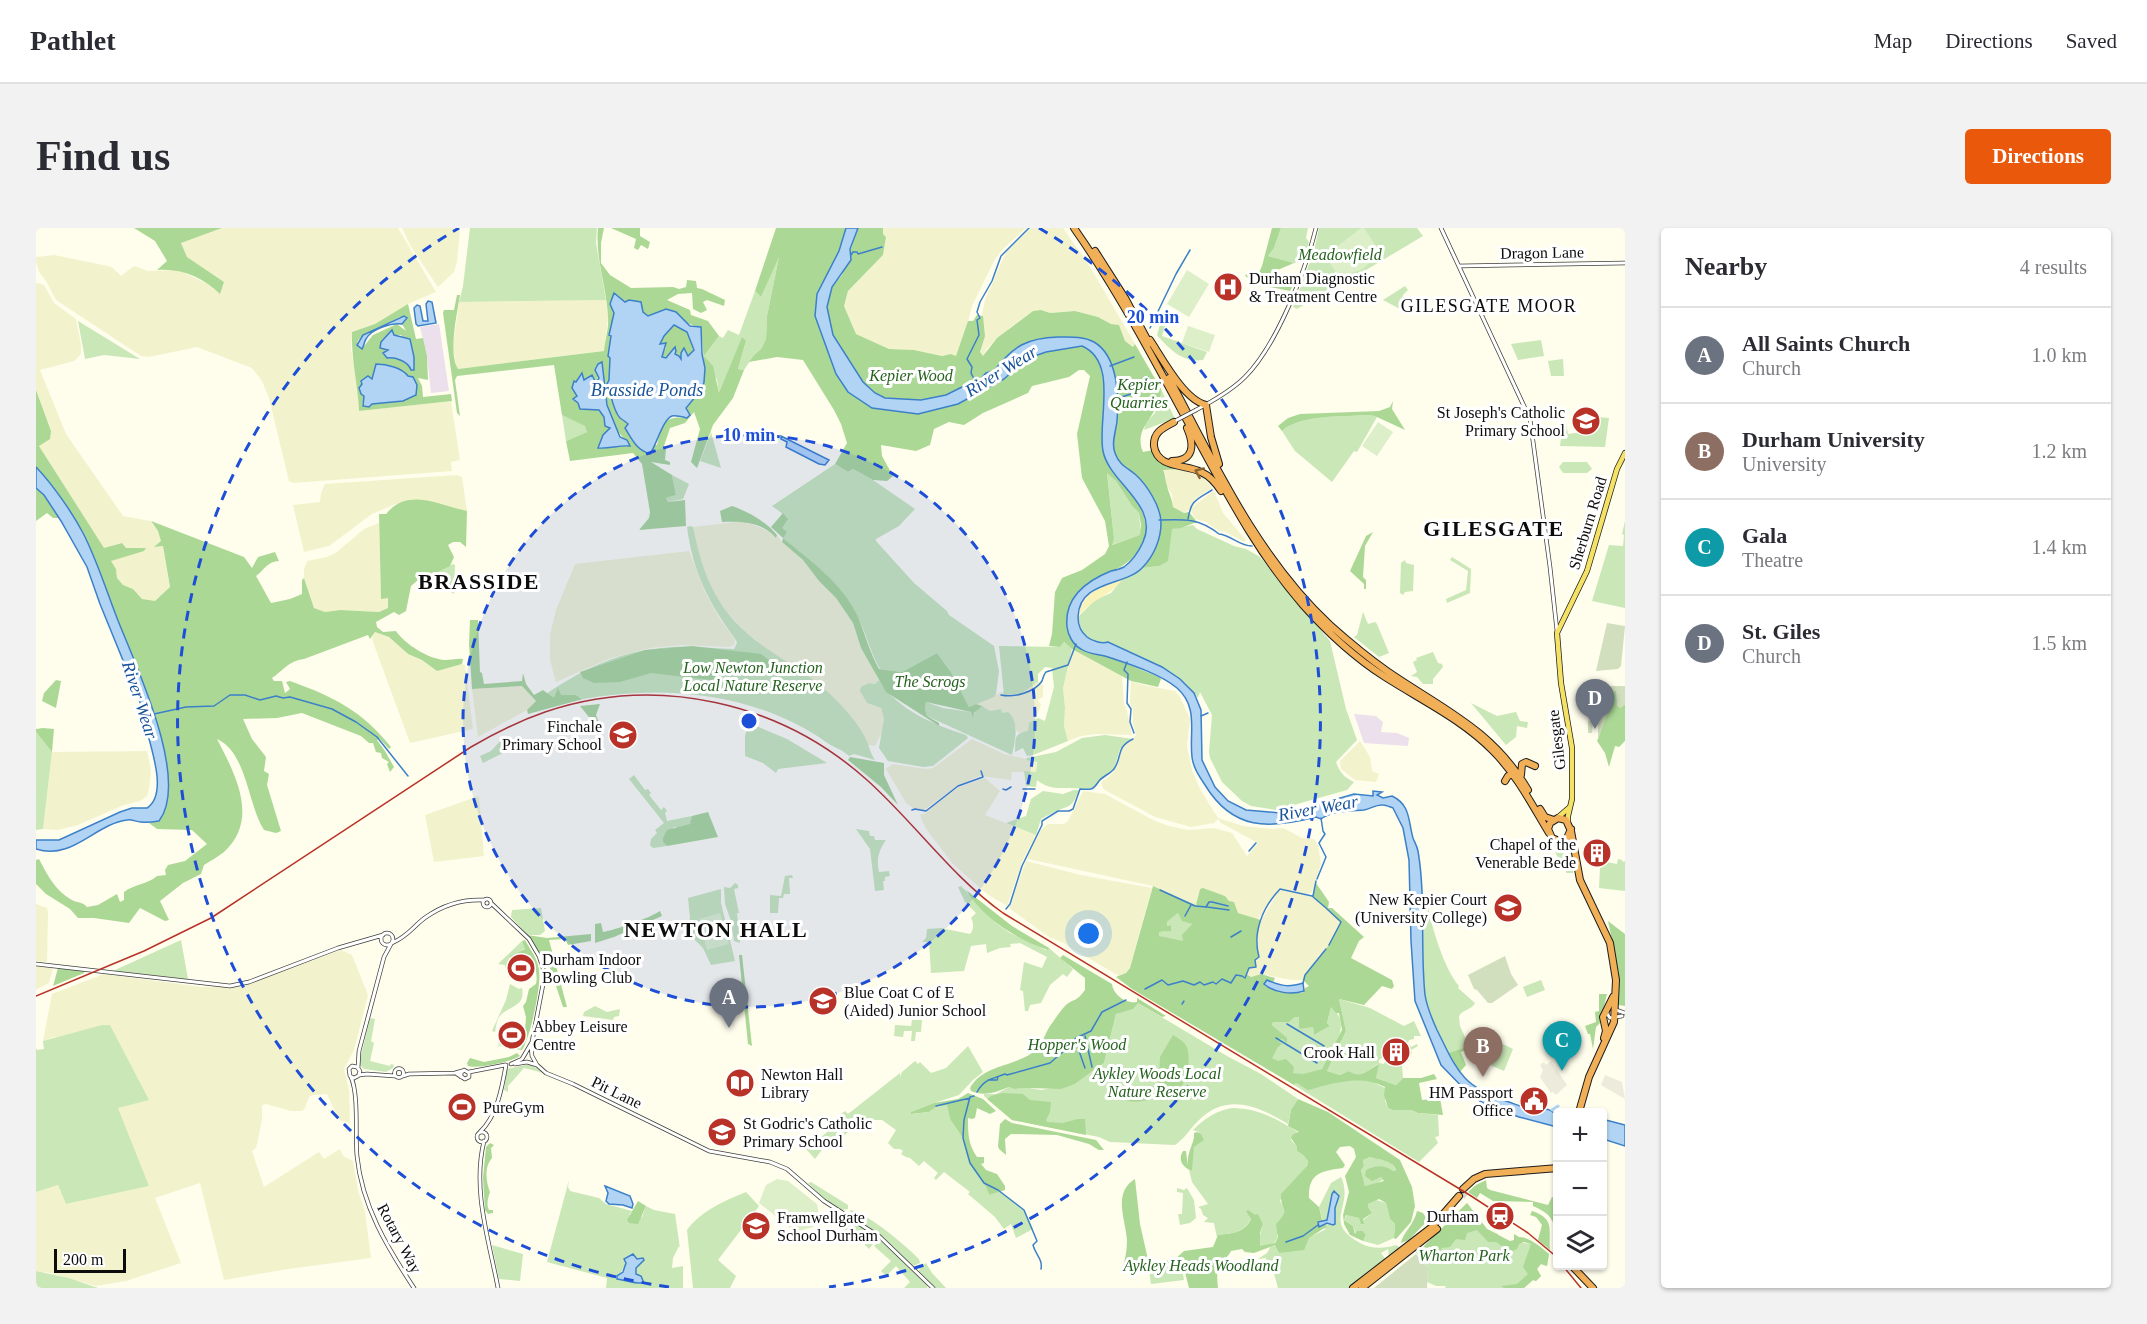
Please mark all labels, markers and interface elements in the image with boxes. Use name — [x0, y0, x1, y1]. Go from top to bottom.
text: Pathlet — [30, 25, 116, 56]
text: Map — [1874, 29, 1912, 53]
text: Directions — [1945, 29, 2033, 53]
text: Saved — [2066, 29, 2117, 53]
button: Directions — [1965, 129, 2111, 184]
text: Find us — [36, 133, 170, 179]
street label: Dragon Lane — [1500, 243, 1584, 263]
park label: Meadowfield — [1297, 246, 1383, 264]
text: Nearby — [1685, 252, 1767, 281]
text: 4 results — [2020, 256, 2087, 278]
place label: Durham Diagnostic & Treatment Centre — [1249, 270, 1377, 305]
hospital icon: Durham Diagnostic & Treatment Centre — [1212, 271, 1244, 303]
district label: GILESGATE MOOR — [1401, 296, 1577, 316]
text: 20 min — [1127, 307, 1179, 327]
text: All Saints Church — [1742, 331, 1910, 356]
water label: River Wear — [961, 341, 1041, 401]
text: A — [1697, 344, 1712, 366]
text: 1.0 km — [2031, 344, 2087, 366]
text: Church — [1742, 357, 1801, 379]
park label: Kepier Wood — [868, 367, 954, 385]
park label: Kepier Quarries — [1110, 376, 1168, 411]
water label: Brasside Ponds — [591, 380, 703, 400]
place label: St Joseph's Catholic Primary School — [1437, 404, 1566, 440]
school or university icon: St Joseph's Catholic Primary School — [1570, 405, 1602, 437]
text: 10 min — [723, 425, 775, 445]
text: Durham University — [1742, 427, 1925, 452]
text: B — [1698, 440, 1711, 462]
text: 1.2 km — [2031, 440, 2087, 462]
text: University — [1742, 453, 1826, 475]
one-way arrow — [1194, 467, 1205, 479]
street label: Sherburn Road — [1565, 475, 1610, 572]
district label: GILESGATE — [1423, 516, 1565, 541]
text: Gala — [1742, 523, 1787, 548]
text: C — [1697, 536, 1712, 558]
text: 1.4 km — [2031, 536, 2087, 558]
text: Theatre — [1742, 549, 1803, 571]
district label: BRASSIDE — [418, 569, 540, 594]
text: St. Giles — [1742, 619, 1820, 644]
text: D — [1697, 632, 1712, 654]
text: 1.5 km — [2031, 632, 2087, 654]
text: Church — [1742, 645, 1801, 667]
water label: River Wear — [118, 658, 162, 742]
park label: Low Newton Junction Local Nature Reserve — [682, 659, 823, 694]
park label: The Scrogs — [895, 673, 965, 691]
pin: D — [1576, 680, 1614, 729]
street label: Gilesgate — [1544, 709, 1570, 771]
centre of rings — [739, 711, 759, 731]
place label: Finchale Primary School — [502, 718, 603, 754]
school or university icon: Finchale Primary School — [607, 719, 639, 751]
water label: River Wear — [1275, 791, 1361, 825]
place label: Chapel of the Venerable Bede — [1475, 836, 1576, 871]
building icon: Chapel of the Venerable Bede — [1581, 837, 1613, 869]
place label: New Kepier Court (University College) — [1355, 891, 1488, 927]
school or university icon: New Kepier Court (University College) — [1492, 892, 1524, 924]
district label: NEWTON HALL — [624, 917, 808, 942]
your location — [1074, 919, 1103, 948]
place label: Durham Indoor Bowling Club — [542, 951, 642, 987]
sports icon: Durham Indoor Bowling Club — [505, 952, 537, 984]
pin: A — [710, 978, 748, 1028]
place label: Blue Coat C of E (Aided) Junior School — [844, 984, 987, 1020]
school or university icon: Blue Coat C of E (Aided) Junior School — [807, 985, 839, 1017]
place label: Abbey Leisure Centre — [533, 1018, 628, 1053]
sports icon: Abbey Leisure Centre — [496, 1019, 528, 1051]
pin: C — [1542, 1022, 1582, 1071]
pin: B — [1464, 1028, 1502, 1077]
park label: Hopper's Wood — [1027, 1036, 1127, 1054]
building icon: Crook Hall — [1380, 1036, 1412, 1068]
place label: Crook Hall — [1303, 1044, 1376, 1061]
park label: Aykley Woods Local Nature Reserve — [1092, 1065, 1222, 1100]
place label: Newton Hall Library — [761, 1066, 844, 1102]
library icon: Newton Hall Library — [724, 1067, 756, 1099]
street label: Pit Lane — [589, 1073, 645, 1112]
place label: HM Passport Office — [1429, 1084, 1514, 1119]
public building icon: HM Passport Office — [1518, 1085, 1550, 1117]
sports icon: PureGym — [446, 1091, 478, 1123]
place label: PureGym — [483, 1099, 545, 1117]
map controls — [1553, 1108, 1607, 1270]
button: + — [1553, 1108, 1607, 1162]
place label: St Godric's Catholic Primary School — [743, 1115, 872, 1151]
school or university icon: St Godric's Catholic Primary School — [706, 1116, 738, 1148]
button: − — [1553, 1162, 1607, 1216]
station icon: Durham — [1484, 1200, 1516, 1232]
street label: Rotary Way — [373, 1201, 425, 1276]
place label: Durham — [1427, 1208, 1480, 1225]
place label: Framwellgate School Durham — [777, 1209, 878, 1244]
school or university icon: Framwellgate School Durham — [740, 1210, 772, 1242]
button: layers — [1553, 1216, 1607, 1270]
scale bar — [54, 1246, 126, 1274]
park label: Wharton Park — [1418, 1247, 1510, 1264]
text: 200 m — [63, 1251, 103, 1268]
park label: Aykley Heads Woodland — [1123, 1257, 1279, 1275]

